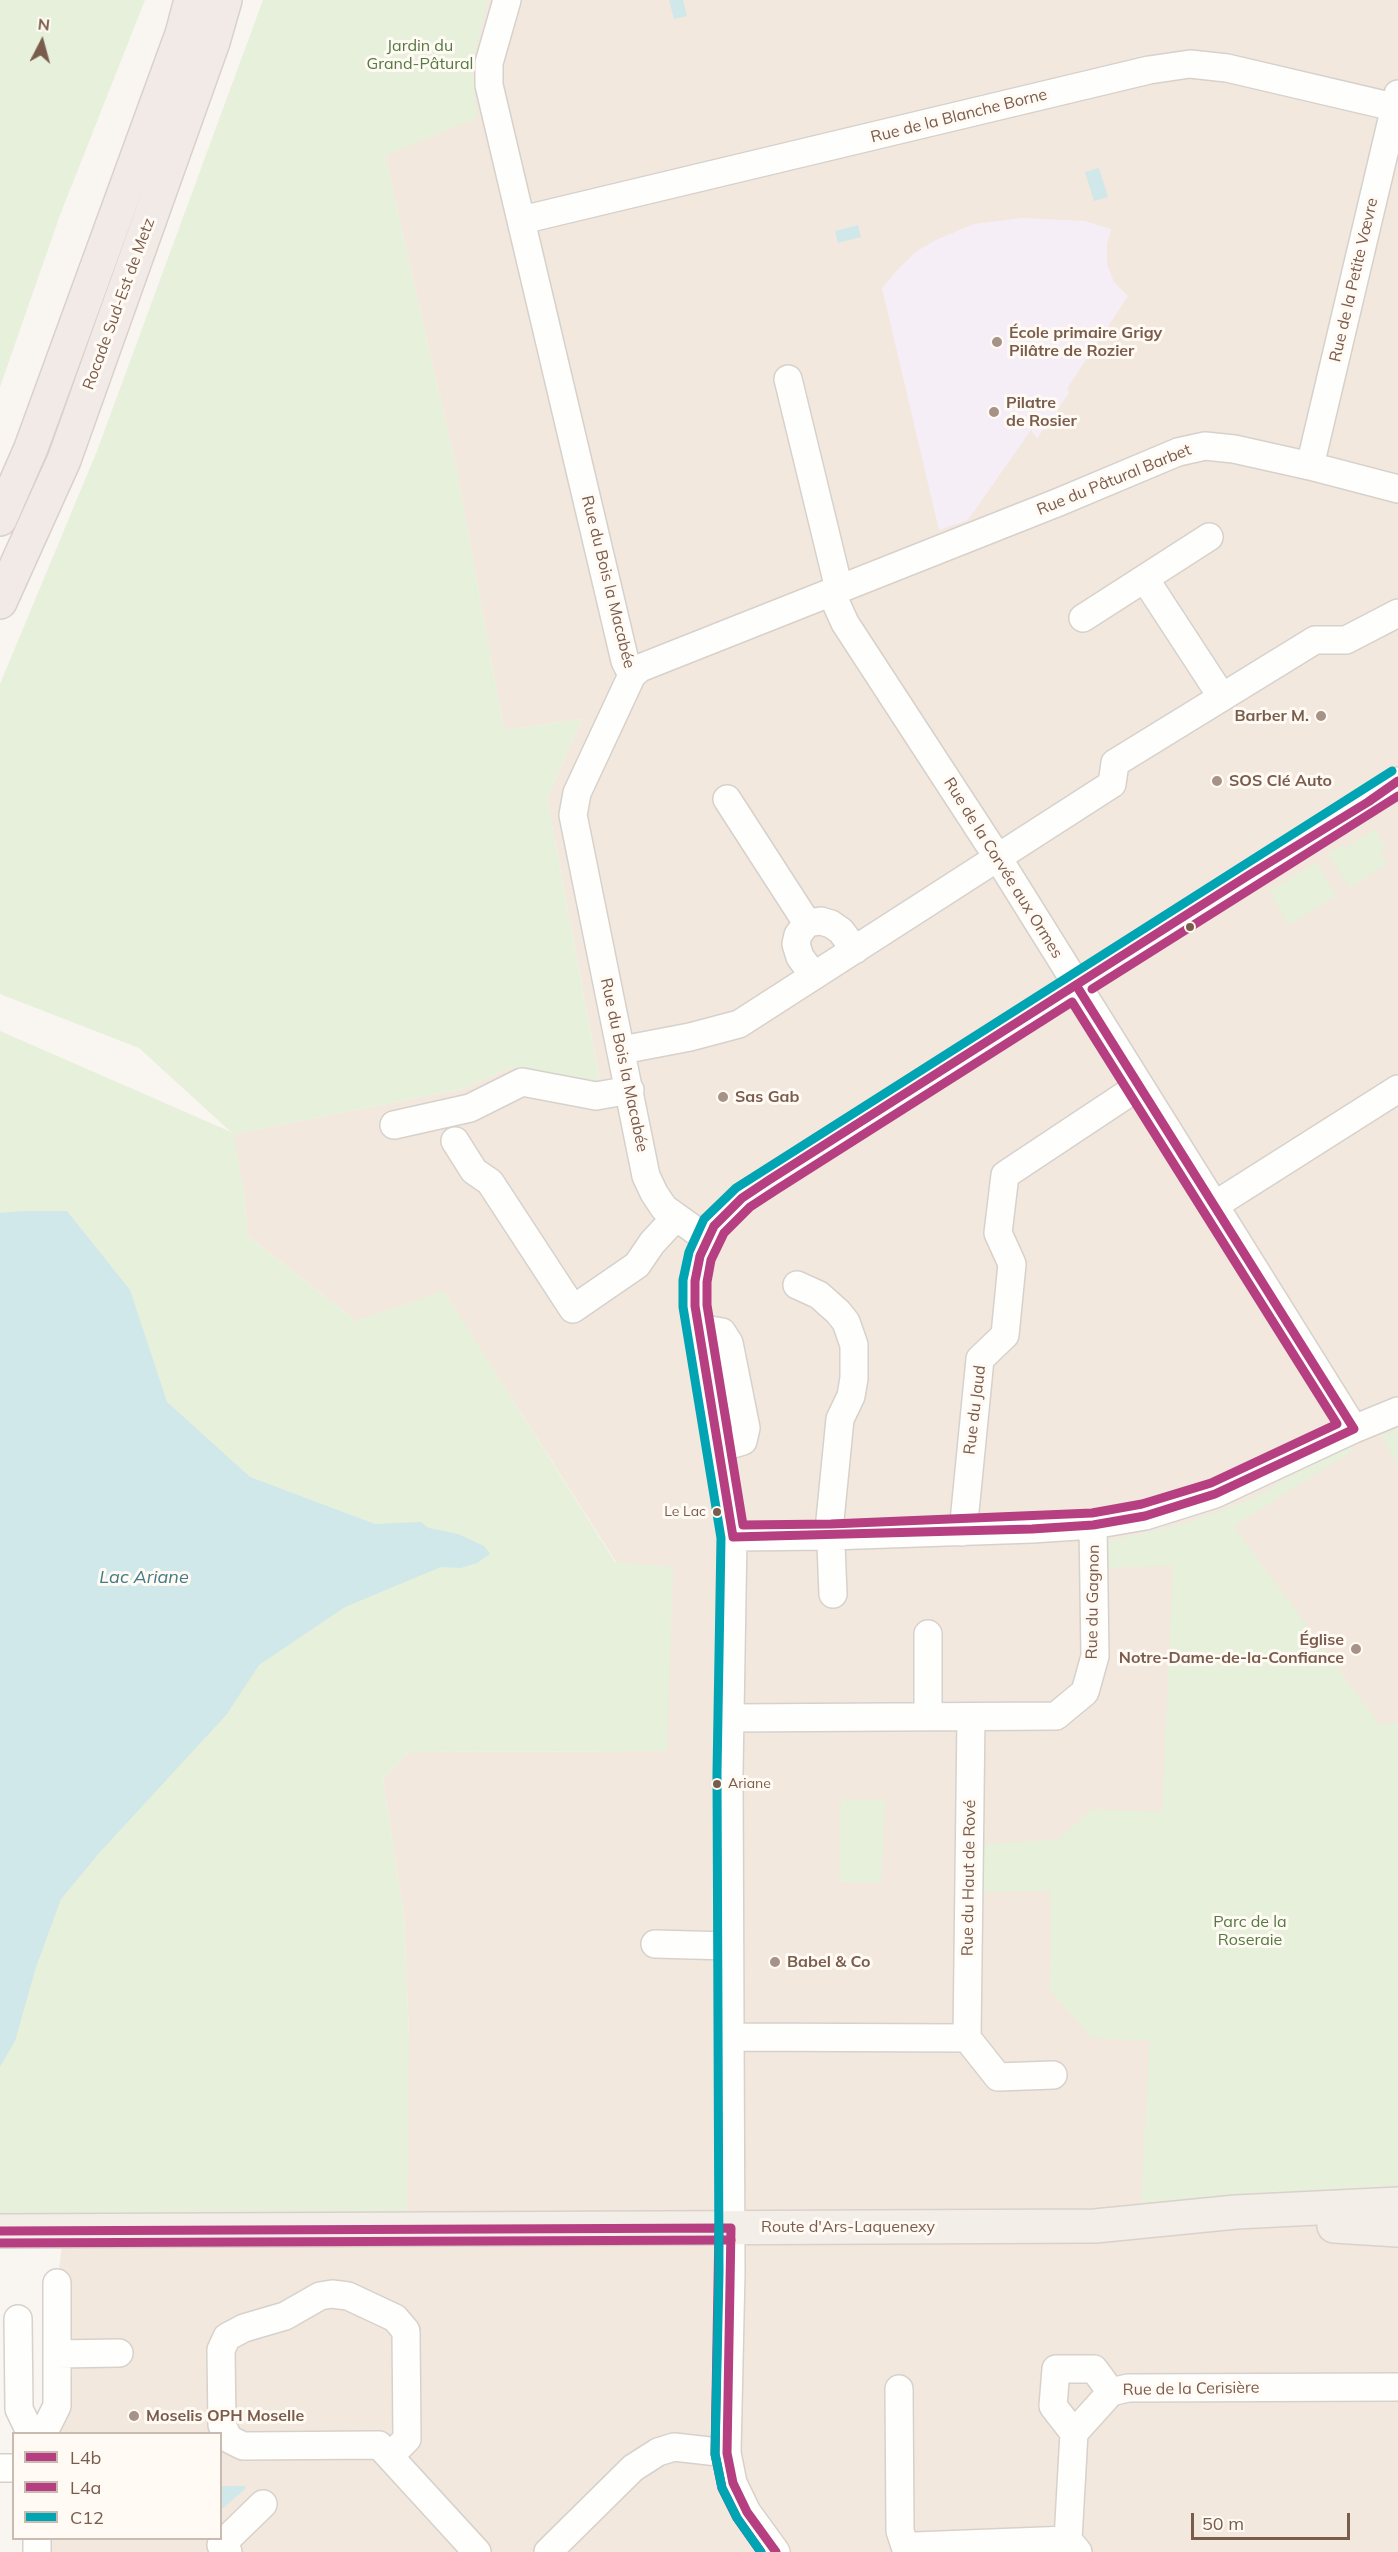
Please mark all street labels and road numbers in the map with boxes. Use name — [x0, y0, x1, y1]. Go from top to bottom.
street label: Rue de la Blanche Borne — [869, 85, 1049, 147]
street label: Rue de la Petite Vœvre — [1326, 196, 1382, 364]
street label: Rocade Sud-Est de Metz — [79, 216, 159, 392]
street label: Rue du Pâtural Barbet — [1034, 440, 1194, 520]
street label: Rue du Bois la Macabée — [577, 494, 639, 670]
street label: Rue de la Corvée aux Ormes — [939, 774, 1067, 962]
street label: Rue du Bois la Macabée — [596, 976, 652, 1154]
street label: Rue du Jaud — [960, 1364, 990, 1456]
street label: Rue du Gagnon — [1082, 1544, 1104, 1660]
street label: Rue du Haut de Rové — [958, 1800, 980, 1956]
street label: Route d'Ars-Laquenexy — [761, 2217, 935, 2237]
street label: Rue de la Cerisière — [1122, 2378, 1260, 2400]

